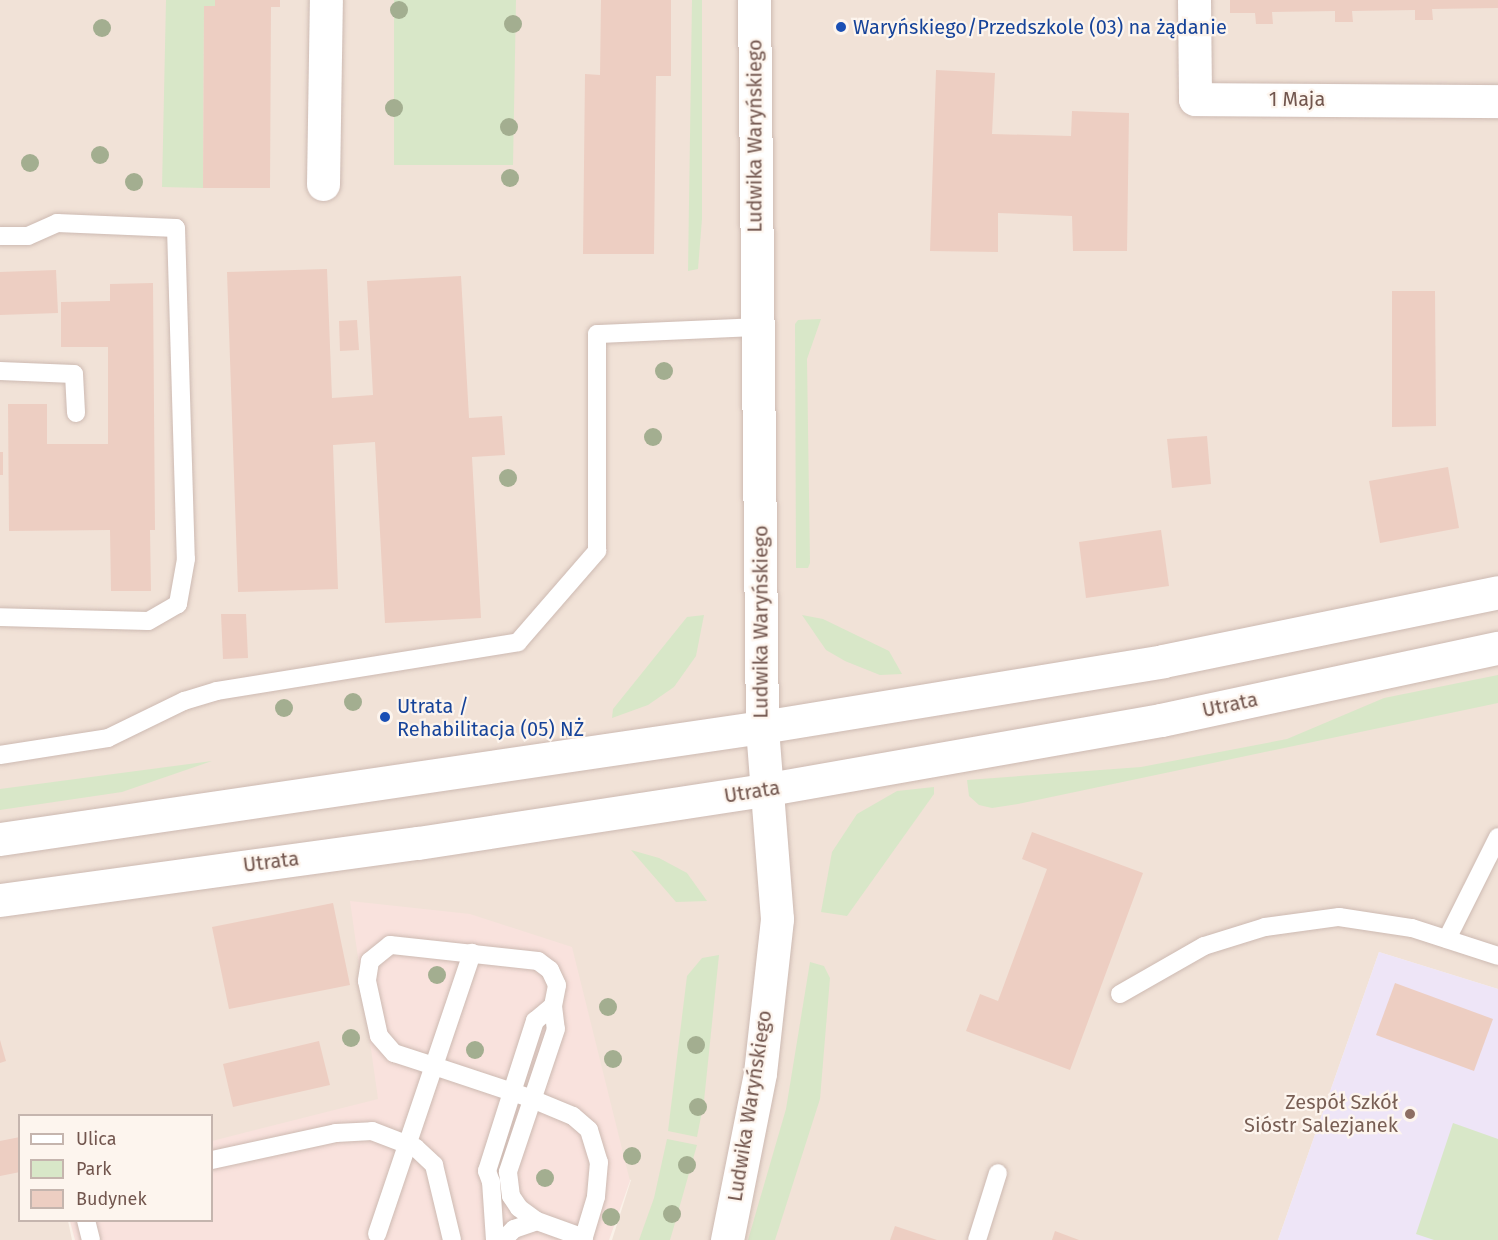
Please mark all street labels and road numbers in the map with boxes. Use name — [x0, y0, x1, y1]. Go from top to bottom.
street label: Ludwika Waryńskiego — [743, 39, 767, 233]
street label: 1 Maja — [1269, 87, 1325, 111]
street label: Ludwika Waryńskiego — [749, 525, 773, 719]
street label: Utrata — [1200, 687, 1260, 723]
street label: Utrata — [722, 776, 782, 808]
street label: Utrata — [242, 847, 300, 877]
street label: Ludwika Waryńskiego — [723, 1009, 777, 1203]

